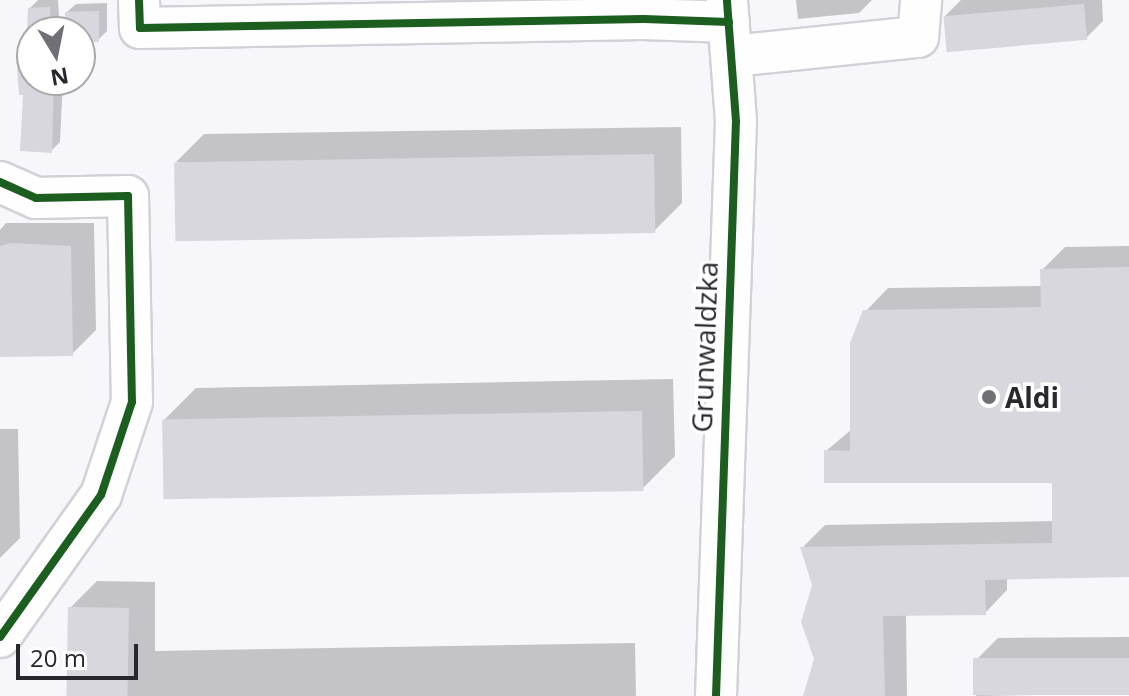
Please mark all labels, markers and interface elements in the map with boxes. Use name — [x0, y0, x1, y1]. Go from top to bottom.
north arrow — [16, 16, 96, 96]
text: N — [48, 61, 71, 94]
street label: Grunwaldzka — [684, 261, 724, 433]
place label: Aldi — [1005, 380, 1059, 414]
marker: Aldi — [980, 388, 998, 406]
scale bar — [20, 628, 142, 678]
text: 20 m — [30, 641, 86, 674]

